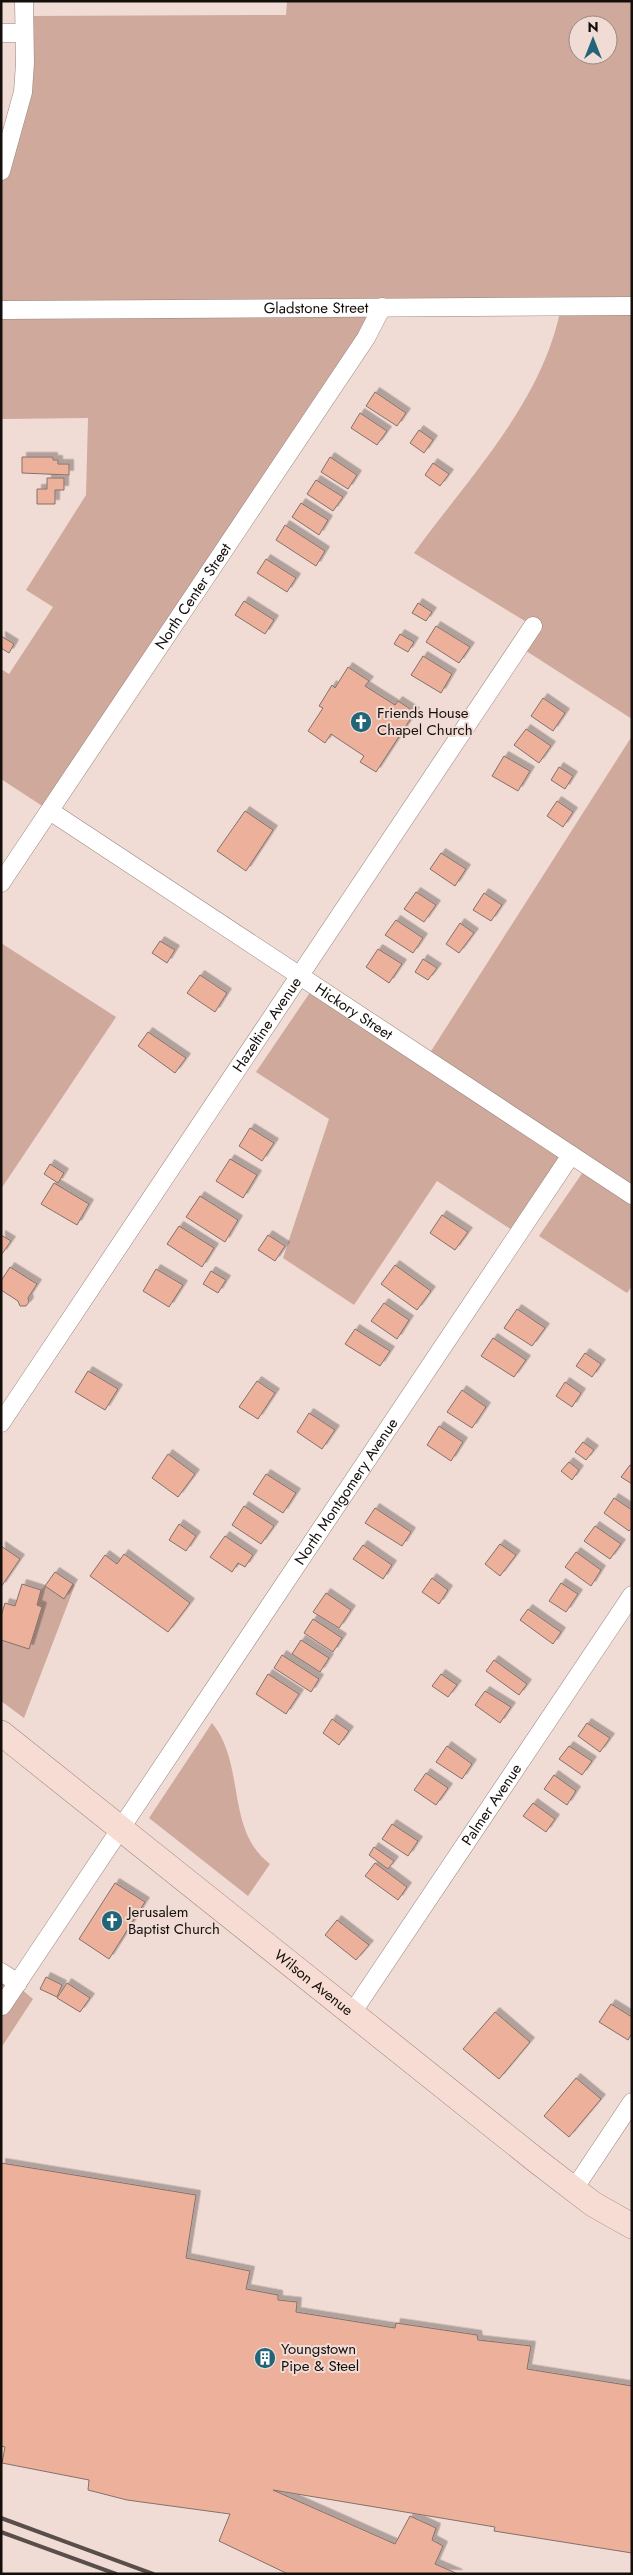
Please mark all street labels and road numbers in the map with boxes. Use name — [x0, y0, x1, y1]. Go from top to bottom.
street label: Gladstone Street — [264, 297, 369, 319]
street label: North Center Street — [149, 538, 237, 654]
street label: Hazeltine Avenue — [227, 972, 307, 1077]
street label: Hickory Street — [311, 978, 397, 1045]
street label: North Montgomery Avenue — [289, 1413, 403, 1569]
street label: Palmer Avenue — [456, 1759, 527, 1850]
street label: Wilson Avenue — [269, 1944, 358, 2021]

